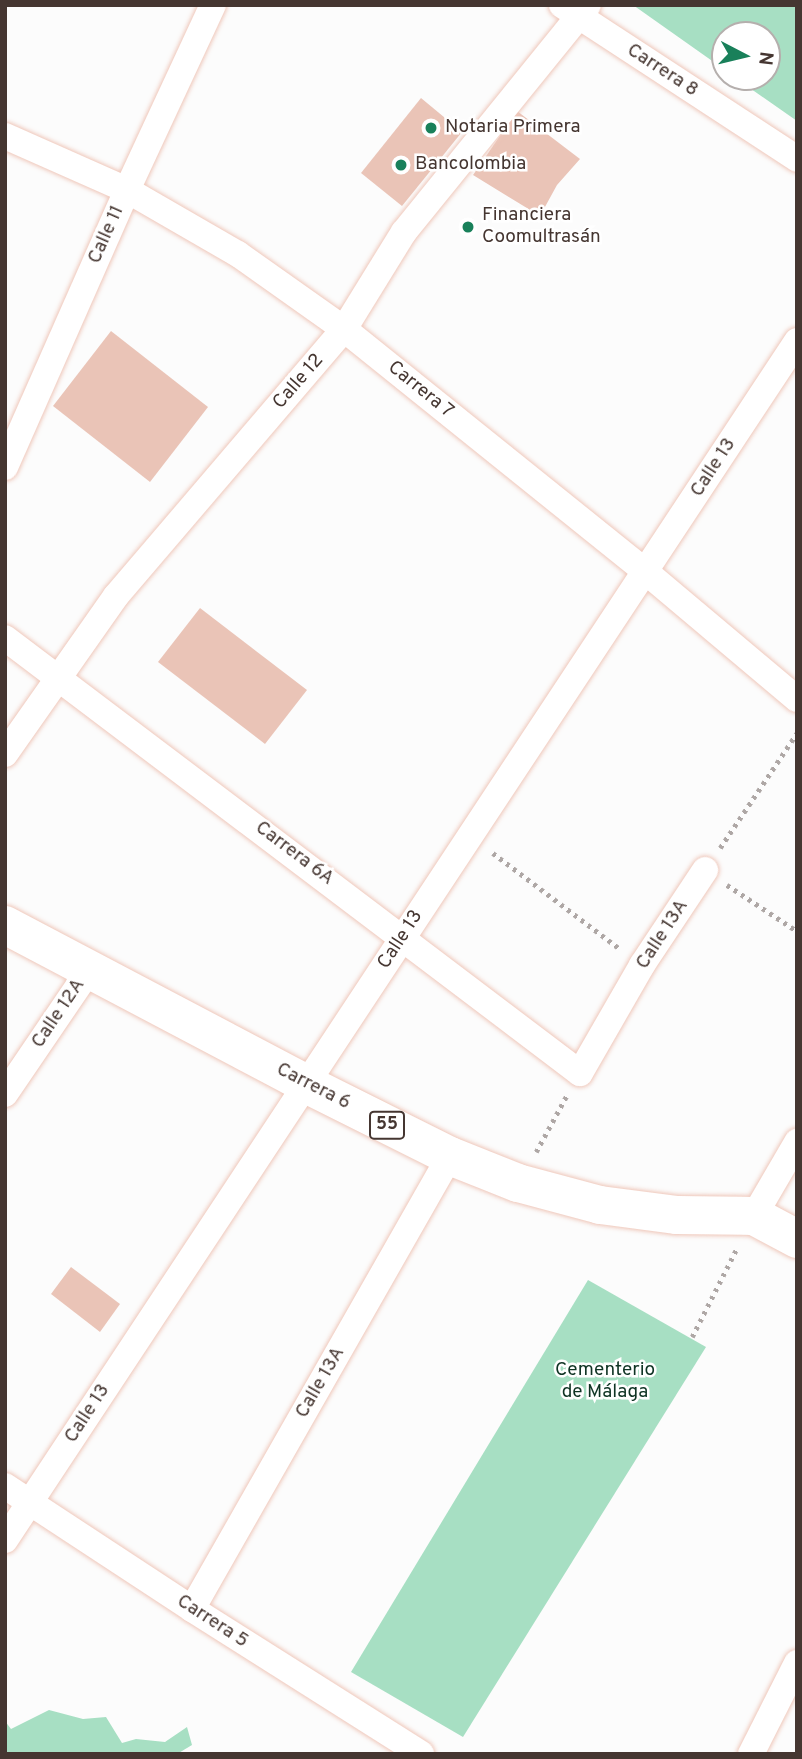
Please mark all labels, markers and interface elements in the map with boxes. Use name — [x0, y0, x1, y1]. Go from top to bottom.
north arrow — [711, 21, 781, 91]
street label: Carrera 8 — [622, 40, 702, 102]
text: N — [752, 50, 778, 67]
place label: Notaria Primera — [445, 117, 581, 139]
marker: Notaria Primera — [423, 120, 439, 136]
place label: Bancolombia — [415, 154, 526, 176]
marker: Bancolombia — [393, 157, 409, 173]
street label: Calle 11 — [84, 202, 130, 268]
place label: Financiera Coomultrasán — [482, 205, 601, 249]
marker: Financiera Coomultrasán — [460, 219, 476, 235]
street label: Calle 12 — [269, 350, 329, 414]
street label: Carrera 7 — [382, 356, 458, 424]
street label: Calle 13 — [687, 434, 741, 502]
street label: Carrera 6A — [250, 817, 338, 891]
street label: Calle 13A — [632, 896, 694, 974]
street label: Calle 13 — [374, 906, 428, 974]
street label: Calle 12A — [28, 975, 90, 1053]
street label: Carrera 6 — [272, 1059, 354, 1115]
road number: 55 — [368, 1110, 406, 1140]
street label: Calle 13A — [292, 1343, 350, 1423]
park label: Cementerio de Málaga — [555, 1360, 655, 1404]
street label: Calle 13 — [61, 1380, 115, 1448]
street label: Carrera 5 — [172, 1591, 252, 1653]

